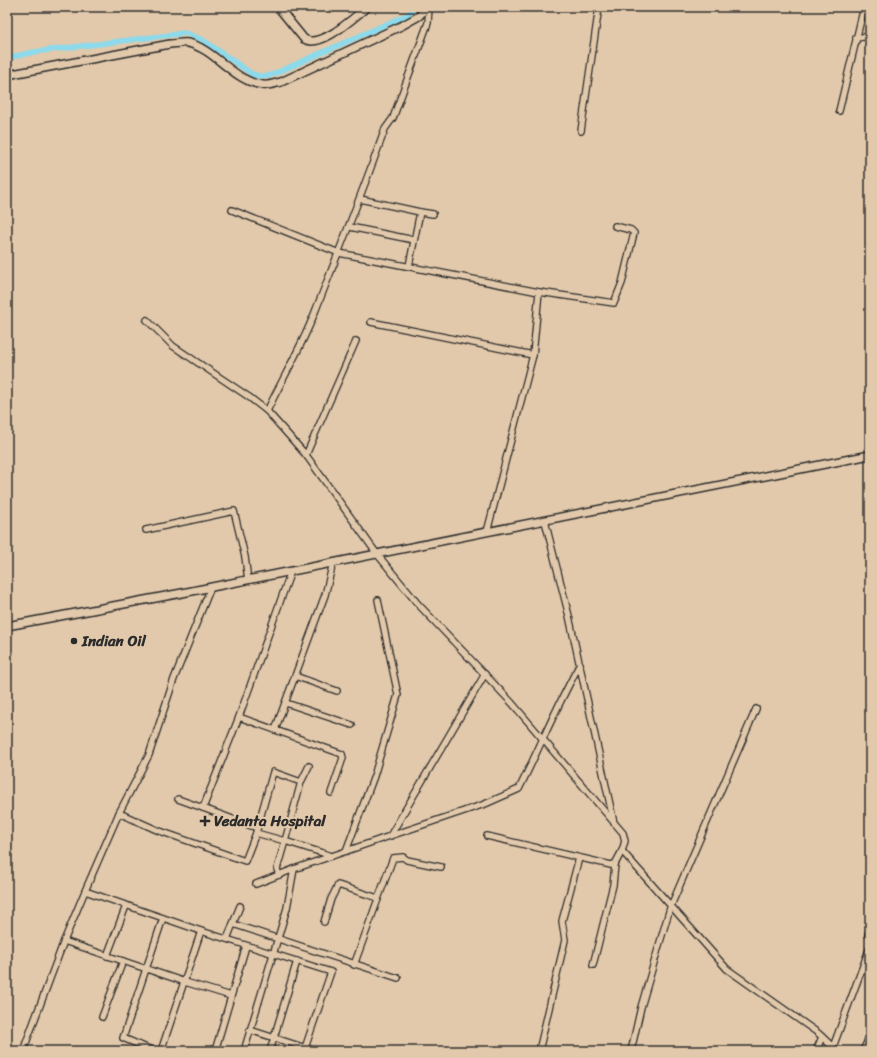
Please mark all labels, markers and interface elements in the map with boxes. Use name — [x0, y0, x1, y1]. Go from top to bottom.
place label: Indian Oil — [81, 628, 147, 654]
marker: Indian Oil — [69, 636, 79, 646]
place label: Vedanta Hospital — [214, 808, 326, 834]
marker: Vedanta Hospital — [199, 815, 211, 827]

